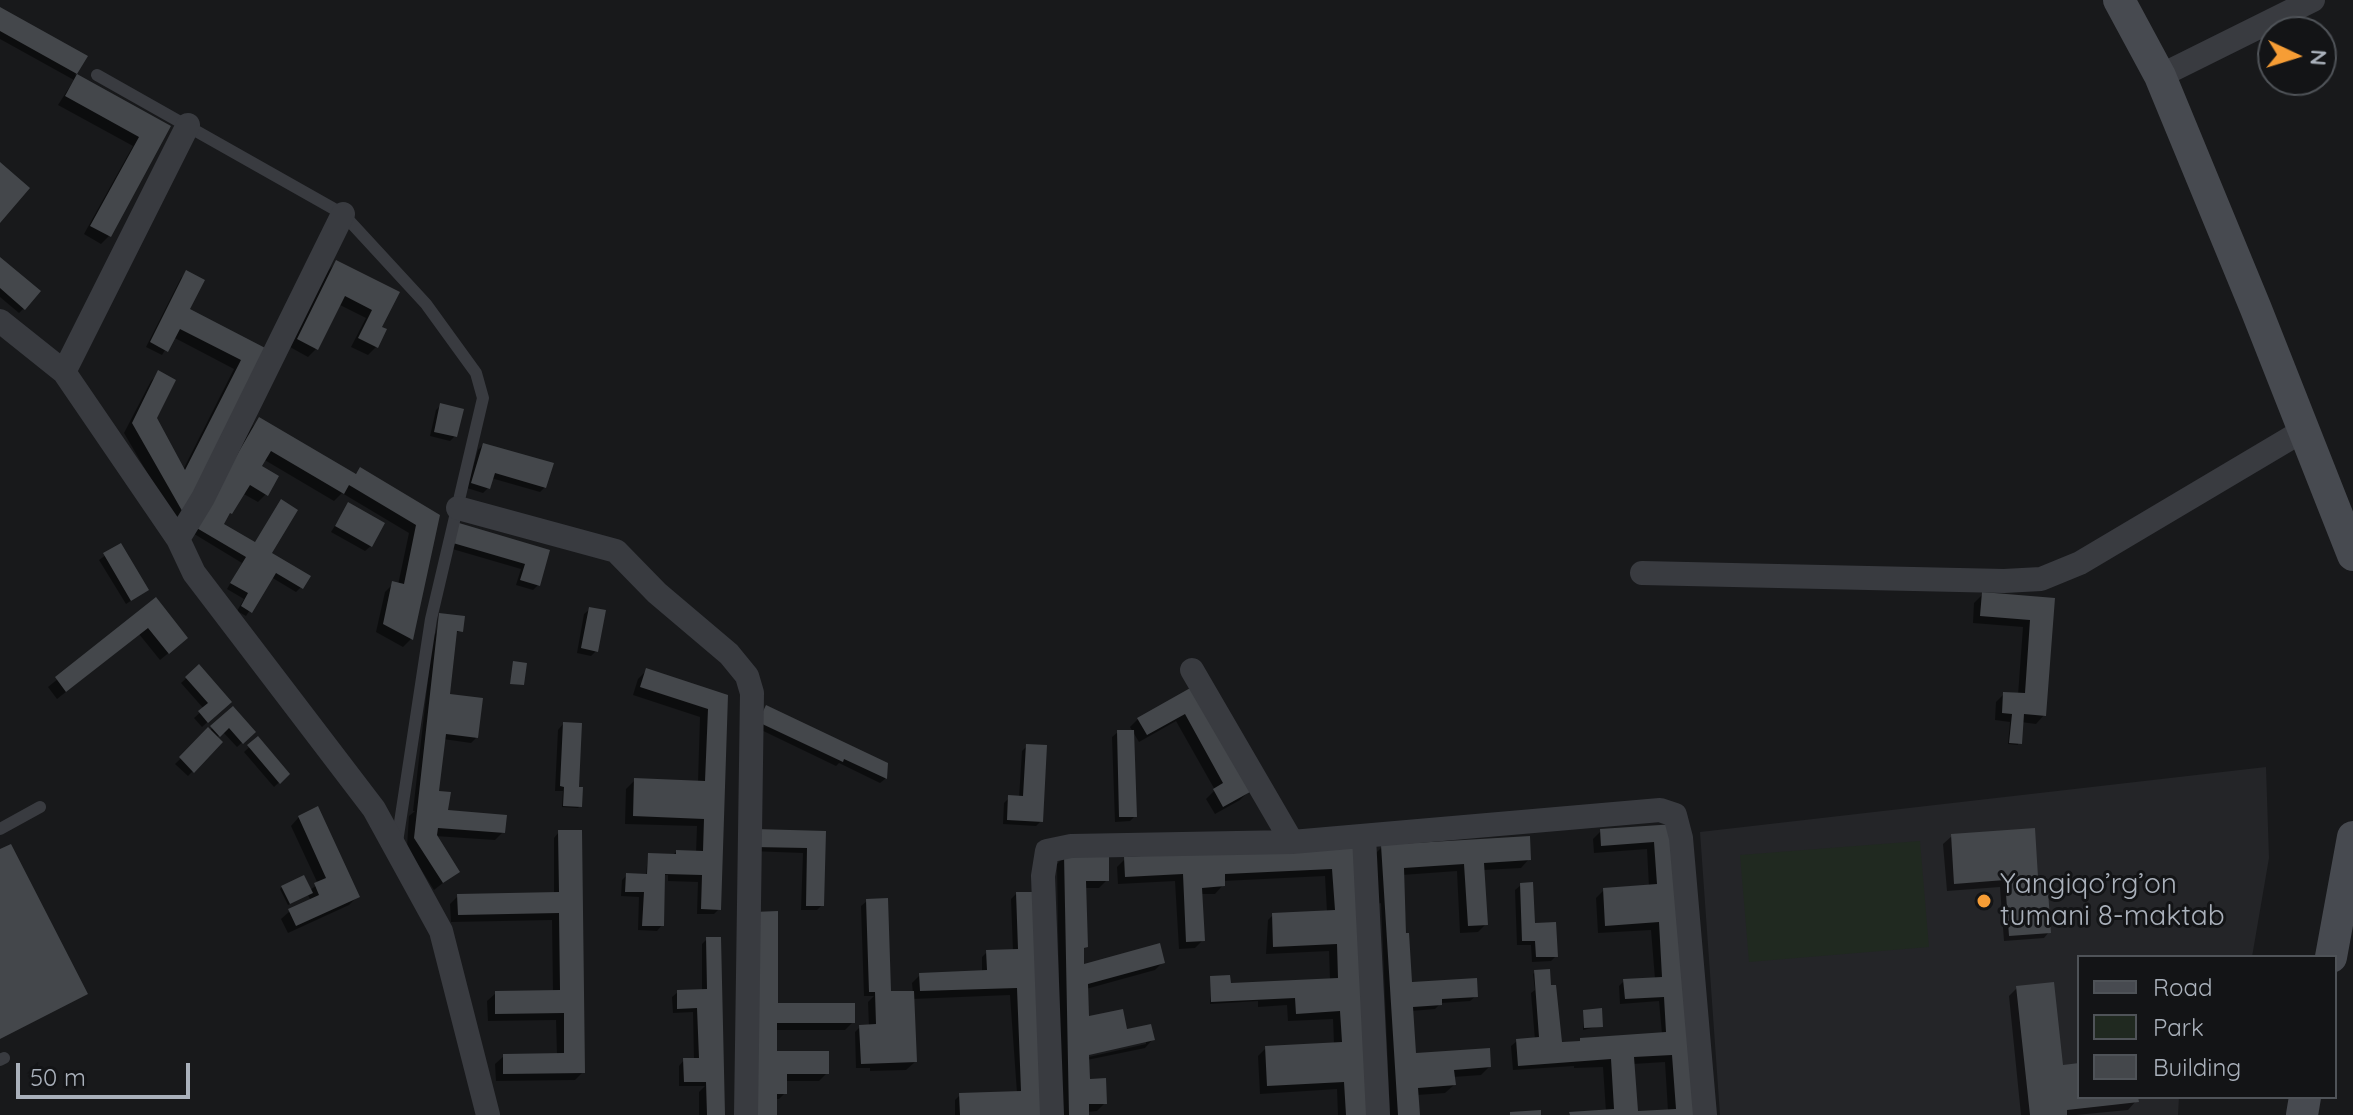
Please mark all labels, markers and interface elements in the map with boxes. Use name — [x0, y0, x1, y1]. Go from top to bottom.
north arrow — [2257, 16, 2337, 96]
text: N — [2304, 48, 2333, 67]
place label: Yangiqo’rg’on tumani 8-maktab — [2000, 868, 2225, 934]
marker: Yangiqo’rg’on tumani 8-maktab — [1975, 892, 1993, 910]
legend — [2077, 955, 2337, 1099]
text: Road — [2153, 972, 2213, 1002]
text: Park — [2153, 1012, 2204, 1042]
scale bar — [20, 1047, 194, 1097]
text: Building — [2153, 1052, 2241, 1082]
text: 50 m — [30, 1062, 86, 1092]

